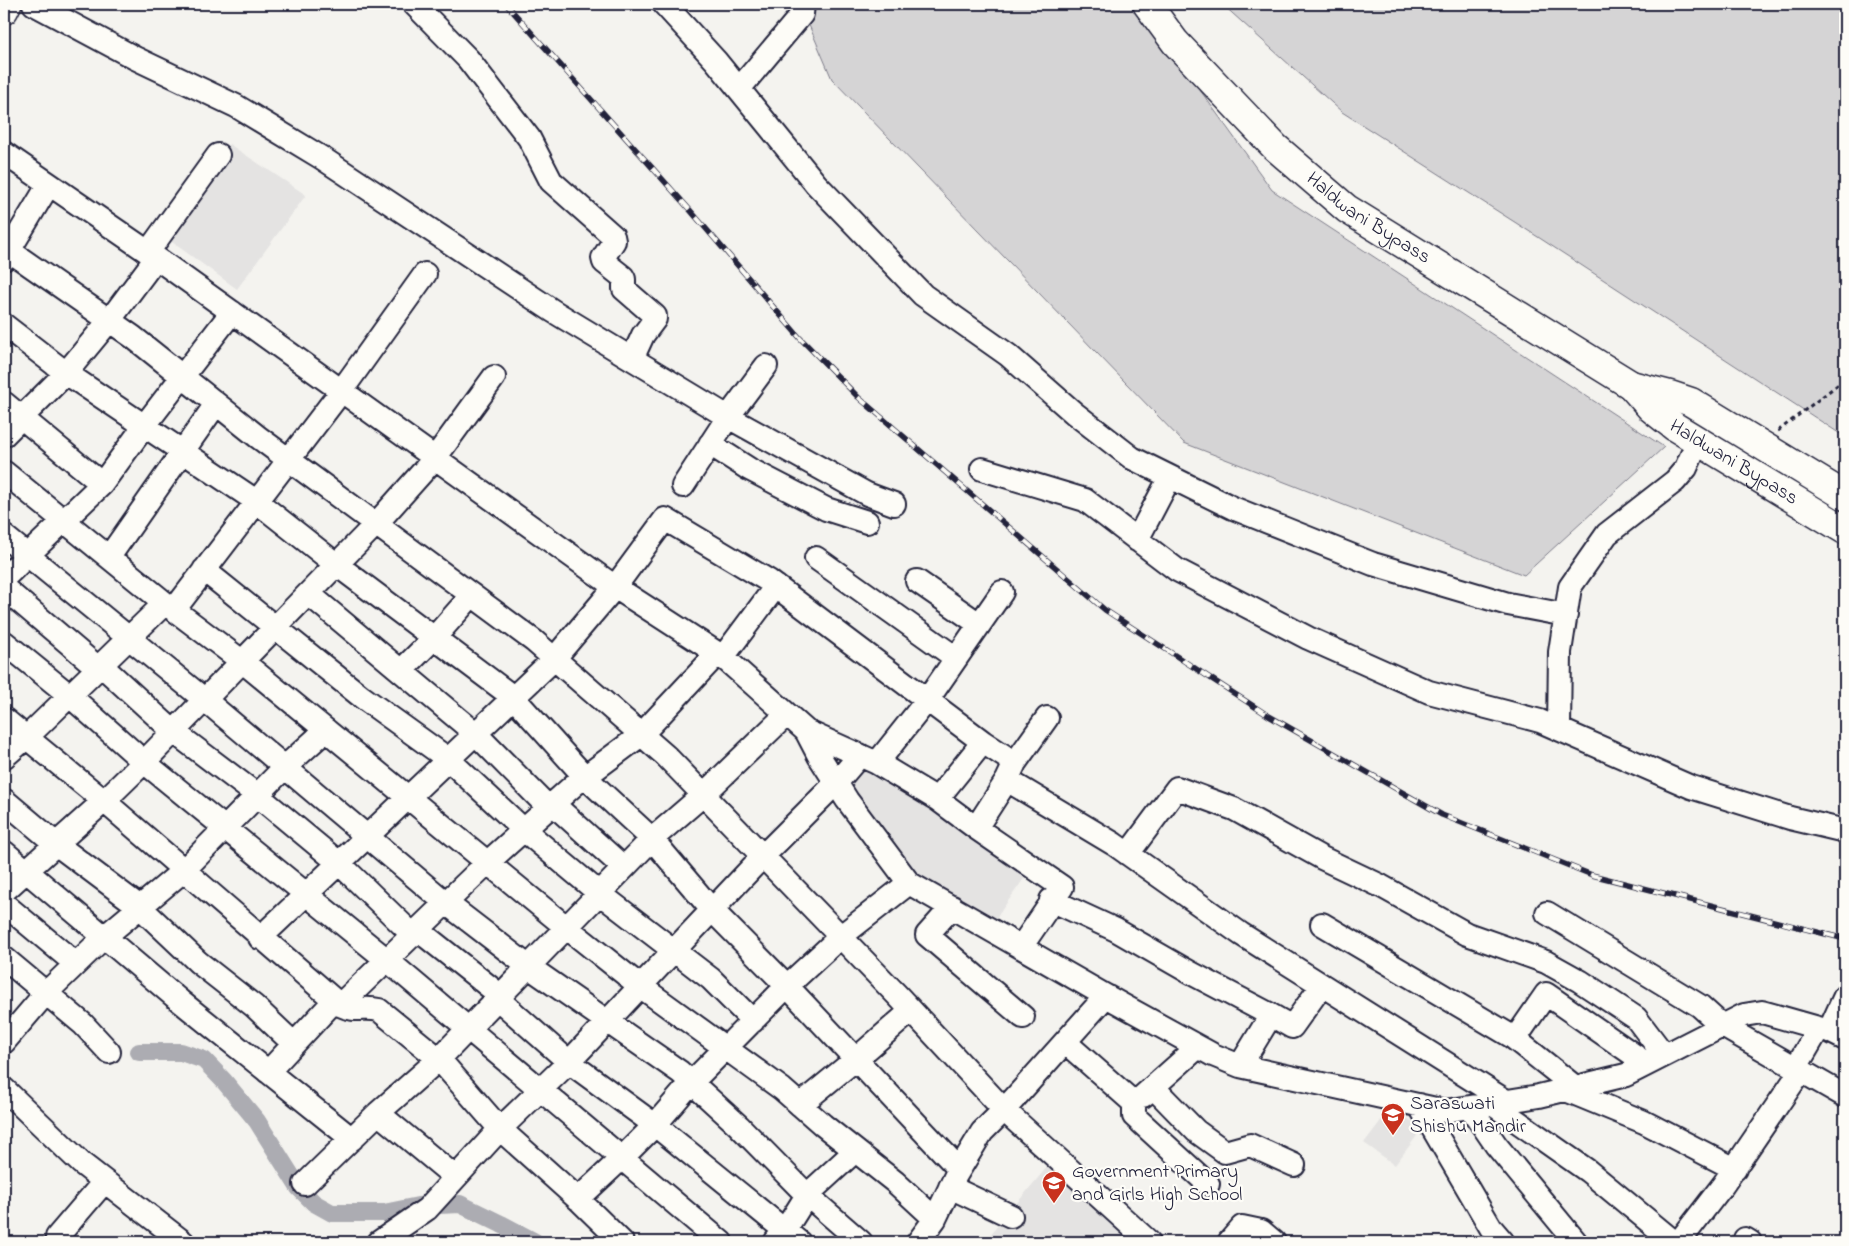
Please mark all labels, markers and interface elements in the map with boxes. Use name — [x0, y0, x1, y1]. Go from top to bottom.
street label: Haldwani Bypass — [1299, 165, 1436, 272]
street label: Haldwani Bypass — [1664, 412, 1804, 513]
place label: Saraswati Shishu Mandir — [1410, 1090, 1527, 1142]
school or university icon: Saraswati Shishu Mandir — [1380, 1102, 1406, 1136]
place label: Government Primary and Girls High School — [1072, 1158, 1242, 1211]
school or university icon: Government Primary and Girls High School — [1041, 1170, 1067, 1204]

